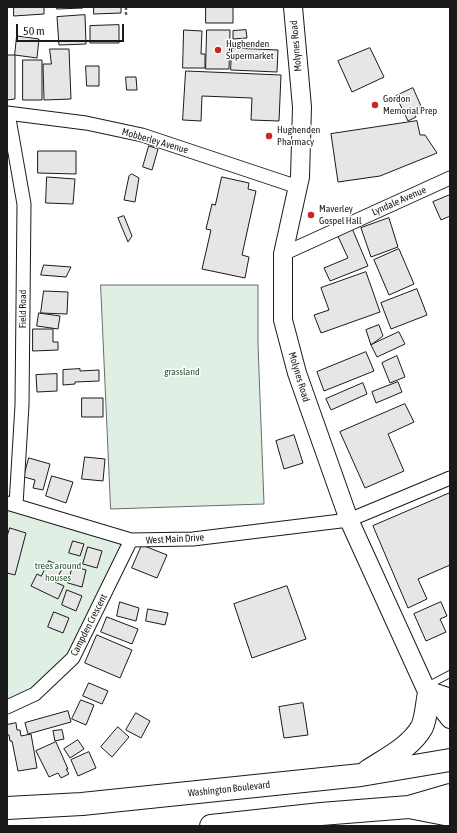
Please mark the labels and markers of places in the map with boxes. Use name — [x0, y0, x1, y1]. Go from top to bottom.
place label: Hughenden Supermarket — [226, 38, 274, 62]
marker: Hughenden Supermarket — [213, 45, 223, 55]
place label: Gordon Memorial Prep — [383, 93, 437, 116]
marker: Gordon Memorial Prep — [370, 100, 380, 110]
place label: Hughenden Pharmacy — [277, 124, 320, 148]
marker: Hughenden Pharmacy — [264, 131, 274, 141]
place label: Maverley Gospel Hall — [319, 203, 362, 226]
marker: Maverley Gospel Hall — [306, 210, 316, 220]

